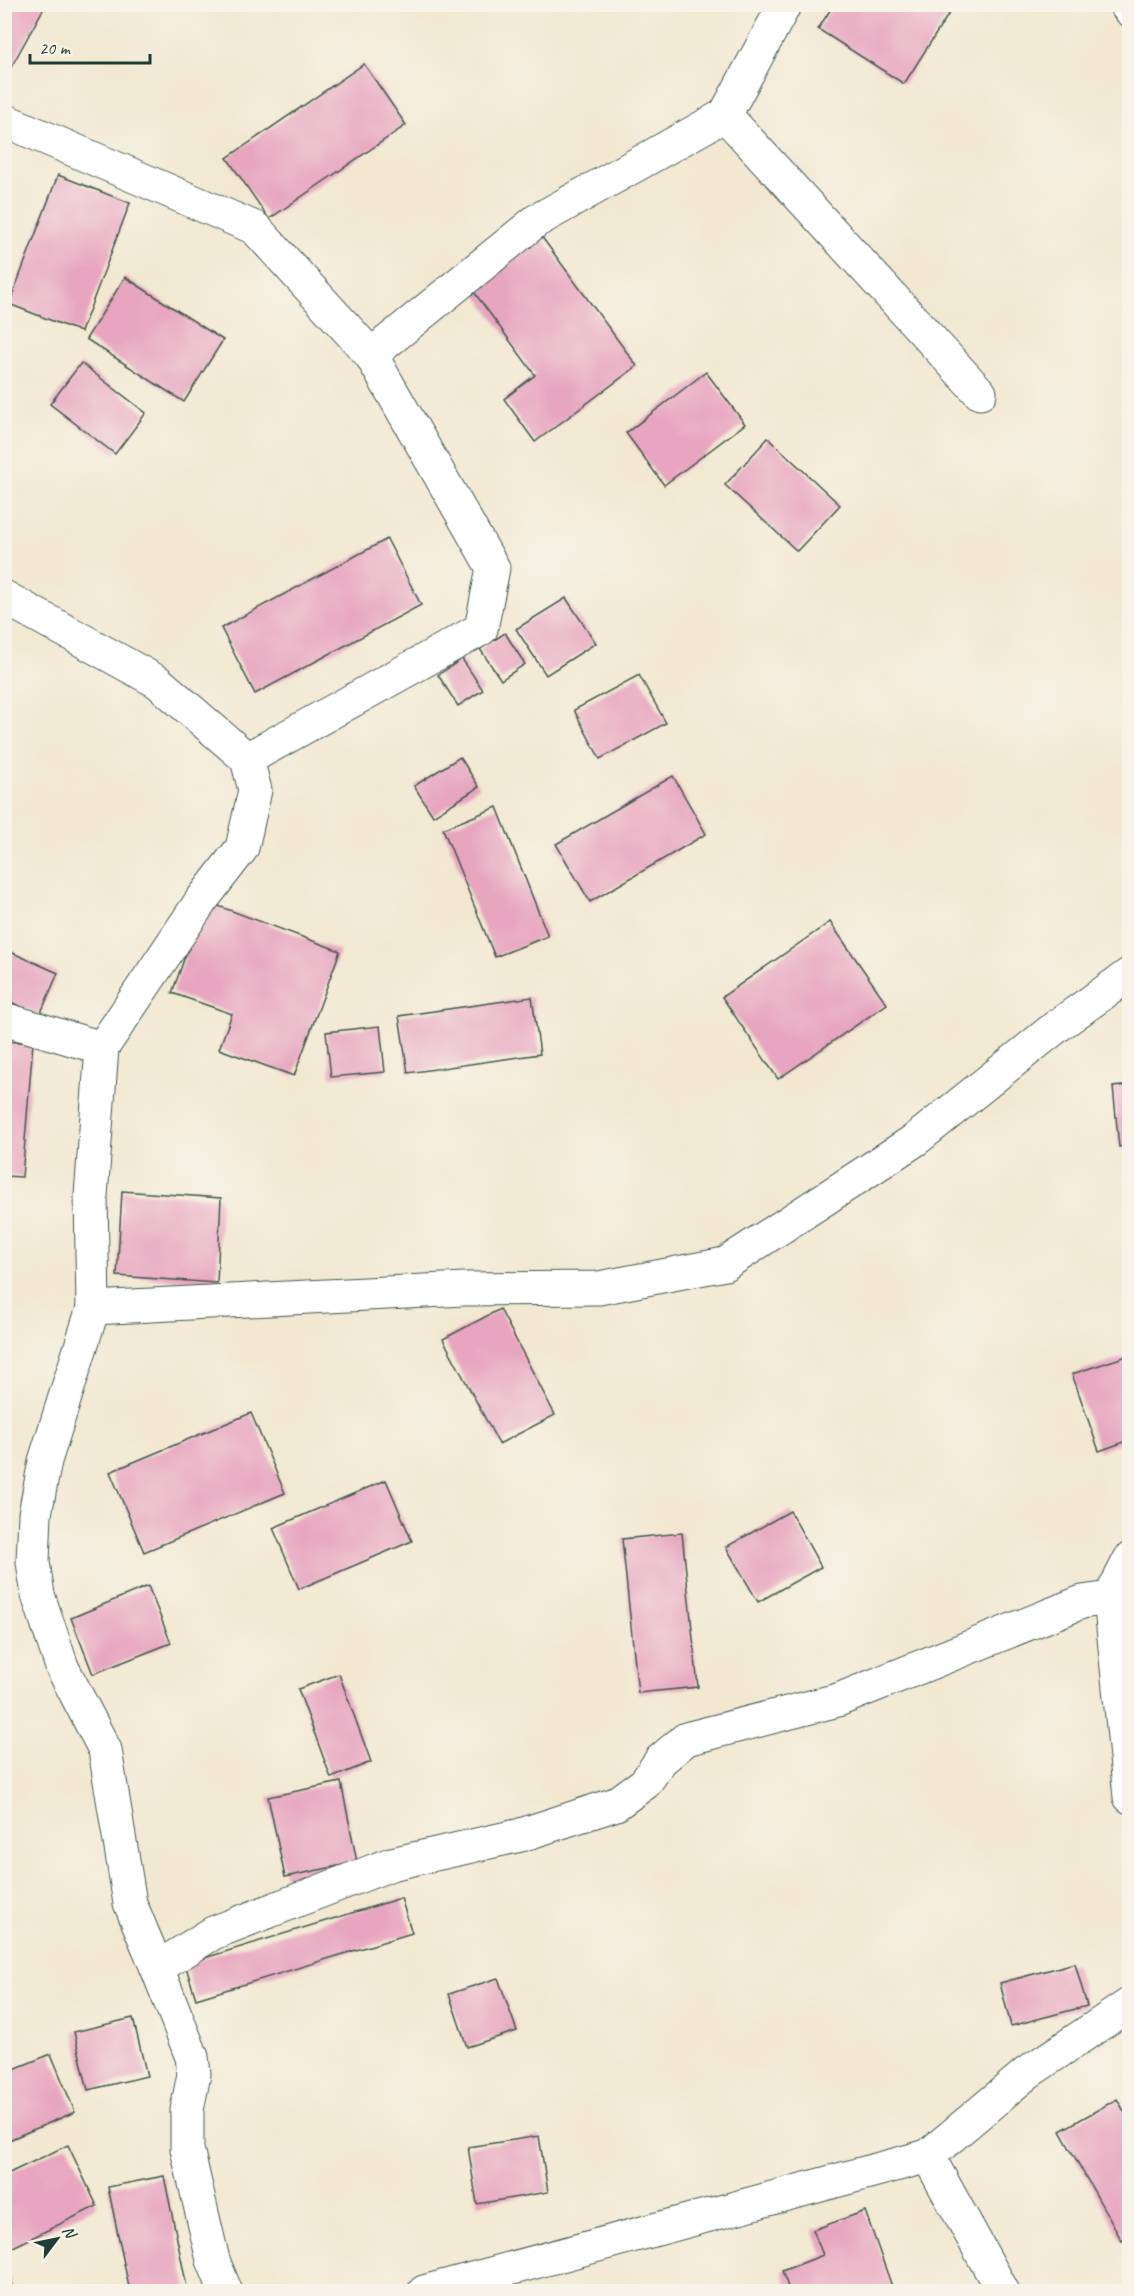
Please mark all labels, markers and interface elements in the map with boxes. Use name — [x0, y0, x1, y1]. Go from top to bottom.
scale bar — [30, 27, 150, 65]
text: 20 m — [39, 37, 72, 59]
north arrow — [27, 2209, 87, 2269]
text: N — [58, 2222, 82, 2244]

